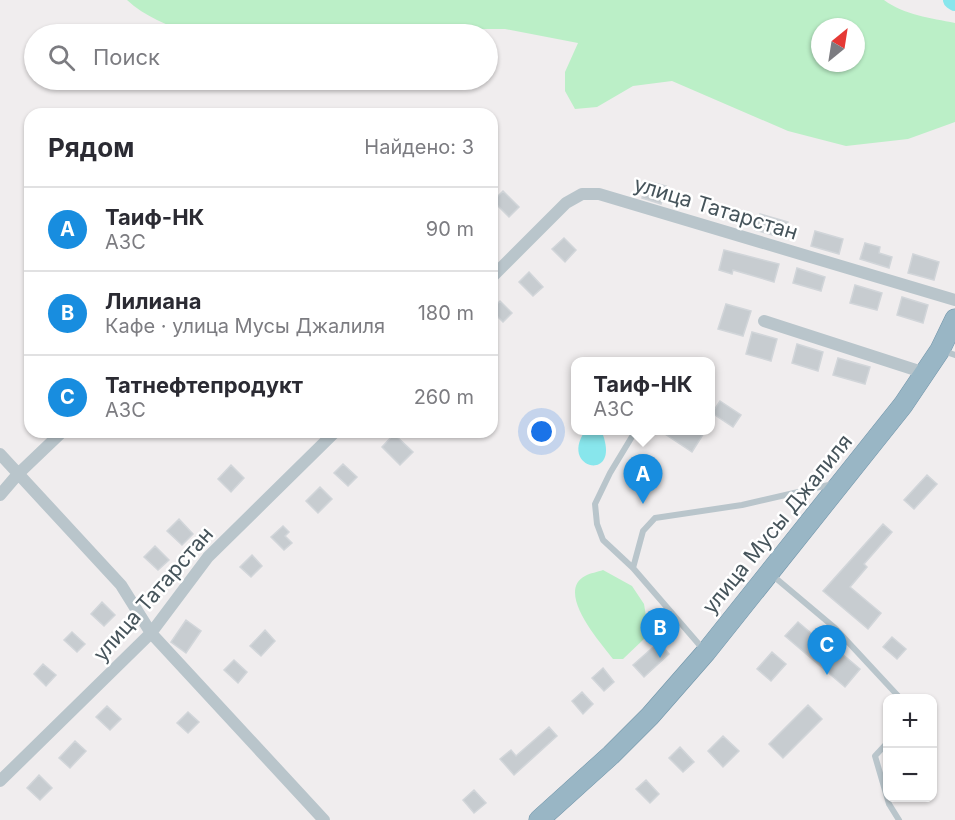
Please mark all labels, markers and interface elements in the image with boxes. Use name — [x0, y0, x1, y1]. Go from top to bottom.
north arrow — [811, 18, 865, 72]
search box — [24, 24, 498, 90]
icon: search — [45, 41, 78, 74]
text: Поиск — [93, 44, 160, 70]
text: Рядом — [48, 132, 134, 163]
text: Найдено: 3 — [364, 135, 474, 159]
street label: улица Татарстан — [631, 171, 801, 245]
text: Таиф-НК — [105, 204, 204, 230]
text: A — [60, 217, 75, 241]
text: 90 m — [426, 217, 474, 241]
text: АЗС — [105, 230, 146, 254]
text: Лилиана — [105, 288, 201, 314]
text: B — [61, 301, 74, 325]
text: 180 m — [418, 301, 474, 325]
text: Кафе · улица Мусы Джалиля — [105, 314, 385, 338]
popup — [571, 357, 715, 435]
text: Таиф-НК — [593, 371, 693, 397]
text: Татнефтепродукт — [105, 372, 303, 398]
text: C — [60, 385, 75, 409]
text: 260 m — [414, 385, 474, 409]
text: АЗС — [593, 397, 634, 421]
text: АЗС — [105, 398, 146, 422]
your location — [527, 417, 556, 446]
street label: улица Мусы Джалиля — [697, 429, 857, 619]
pin: A — [624, 454, 662, 504]
street label: улица Татарстан — [88, 522, 218, 666]
pin: B — [640, 608, 680, 658]
pin: C — [808, 626, 846, 675]
map controls — [883, 694, 937, 802]
button: + — [883, 694, 937, 748]
button: − — [883, 748, 937, 802]

